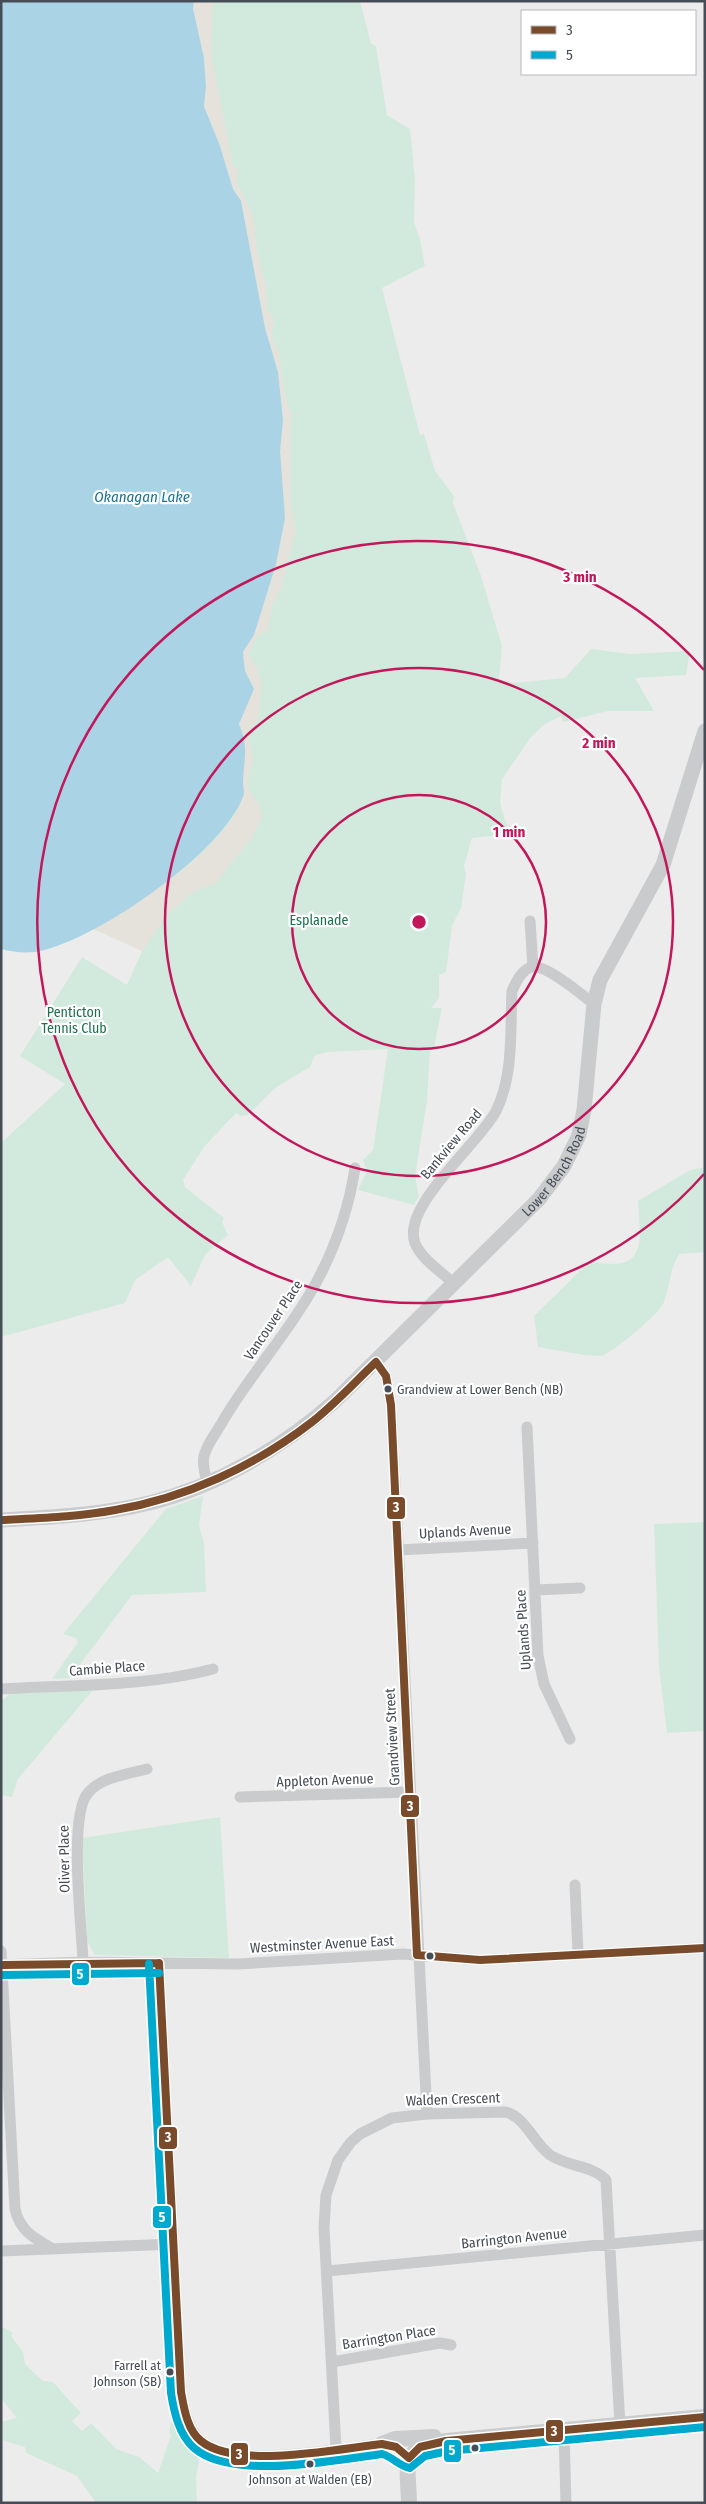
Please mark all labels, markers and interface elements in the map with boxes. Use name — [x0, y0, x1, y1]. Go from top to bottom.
legend — [521, 10, 696, 75]
text: 3 — [566, 21, 573, 39]
text: 5 — [566, 46, 573, 64]
water label: Okanagan Lake — [94, 488, 190, 506]
text: 3 min — [562, 568, 597, 586]
text: 2 min — [581, 734, 616, 752]
text: 1 min — [493, 823, 525, 841]
park label: Esplanade — [289, 912, 349, 929]
centre of rings — [410, 913, 428, 931]
park label: Penticton Tennis Club — [41, 1004, 107, 1037]
street label: Bankview Road — [417, 1106, 486, 1183]
street label: Lower Bench Road — [518, 1125, 589, 1220]
street label: Vancouver Place — [240, 1277, 306, 1363]
place label: Grandview at Lower Bench (NB) — [397, 1382, 563, 1397]
marker: Grandview at Lower Bench (NB) — [383, 1384, 393, 1394]
line badge: 3 — [386, 1496, 406, 1520]
text: 3 — [392, 1499, 400, 1516]
street label: Uplands Avenue — [418, 1521, 512, 1542]
street label: Uplands Place — [512, 1589, 535, 1671]
street label: Cambie Place — [68, 1657, 146, 1680]
street label: Grandview Street — [381, 1687, 404, 1786]
street label: Appleton Avenue — [276, 1770, 374, 1791]
line badge: 3 — [400, 1794, 420, 1818]
text: 3 — [406, 1798, 414, 1815]
street label: Oliver Place — [55, 1825, 74, 1893]
street label: Westminster Avenue East — [250, 1932, 395, 1957]
unlabelled marker — [425, 1951, 435, 1961]
line badge: 5 — [71, 1962, 90, 1986]
text: 5 — [77, 1966, 84, 1983]
street label: Walden Crescent — [406, 2089, 501, 2110]
line badge: 3 — [158, 2126, 178, 2150]
text: 3 — [164, 2129, 172, 2146]
line badge: 5 — [152, 2205, 172, 2229]
text: 5 — [159, 2209, 166, 2226]
street label: Barrington Avenue — [460, 2224, 568, 2253]
street label: Barrington Place — [341, 2322, 437, 2353]
place label: Farrell at Johnson (SB) — [93, 2358, 162, 2389]
marker: Farrell at Johnson (SB) — [165, 2367, 175, 2377]
line badge: 3 — [545, 2419, 564, 2443]
text: 3 — [550, 2423, 558, 2440]
line badge: 5 — [443, 2439, 462, 2463]
line badge: 3 — [230, 2442, 249, 2466]
text: 5 — [449, 2442, 456, 2459]
unlabelled marker — [470, 2443, 480, 2453]
text: 3 — [235, 2446, 243, 2463]
marker: Johnson at Walden (EB) — [305, 2459, 315, 2469]
place label: Johnson at Walden (EB) — [248, 2472, 372, 2487]

